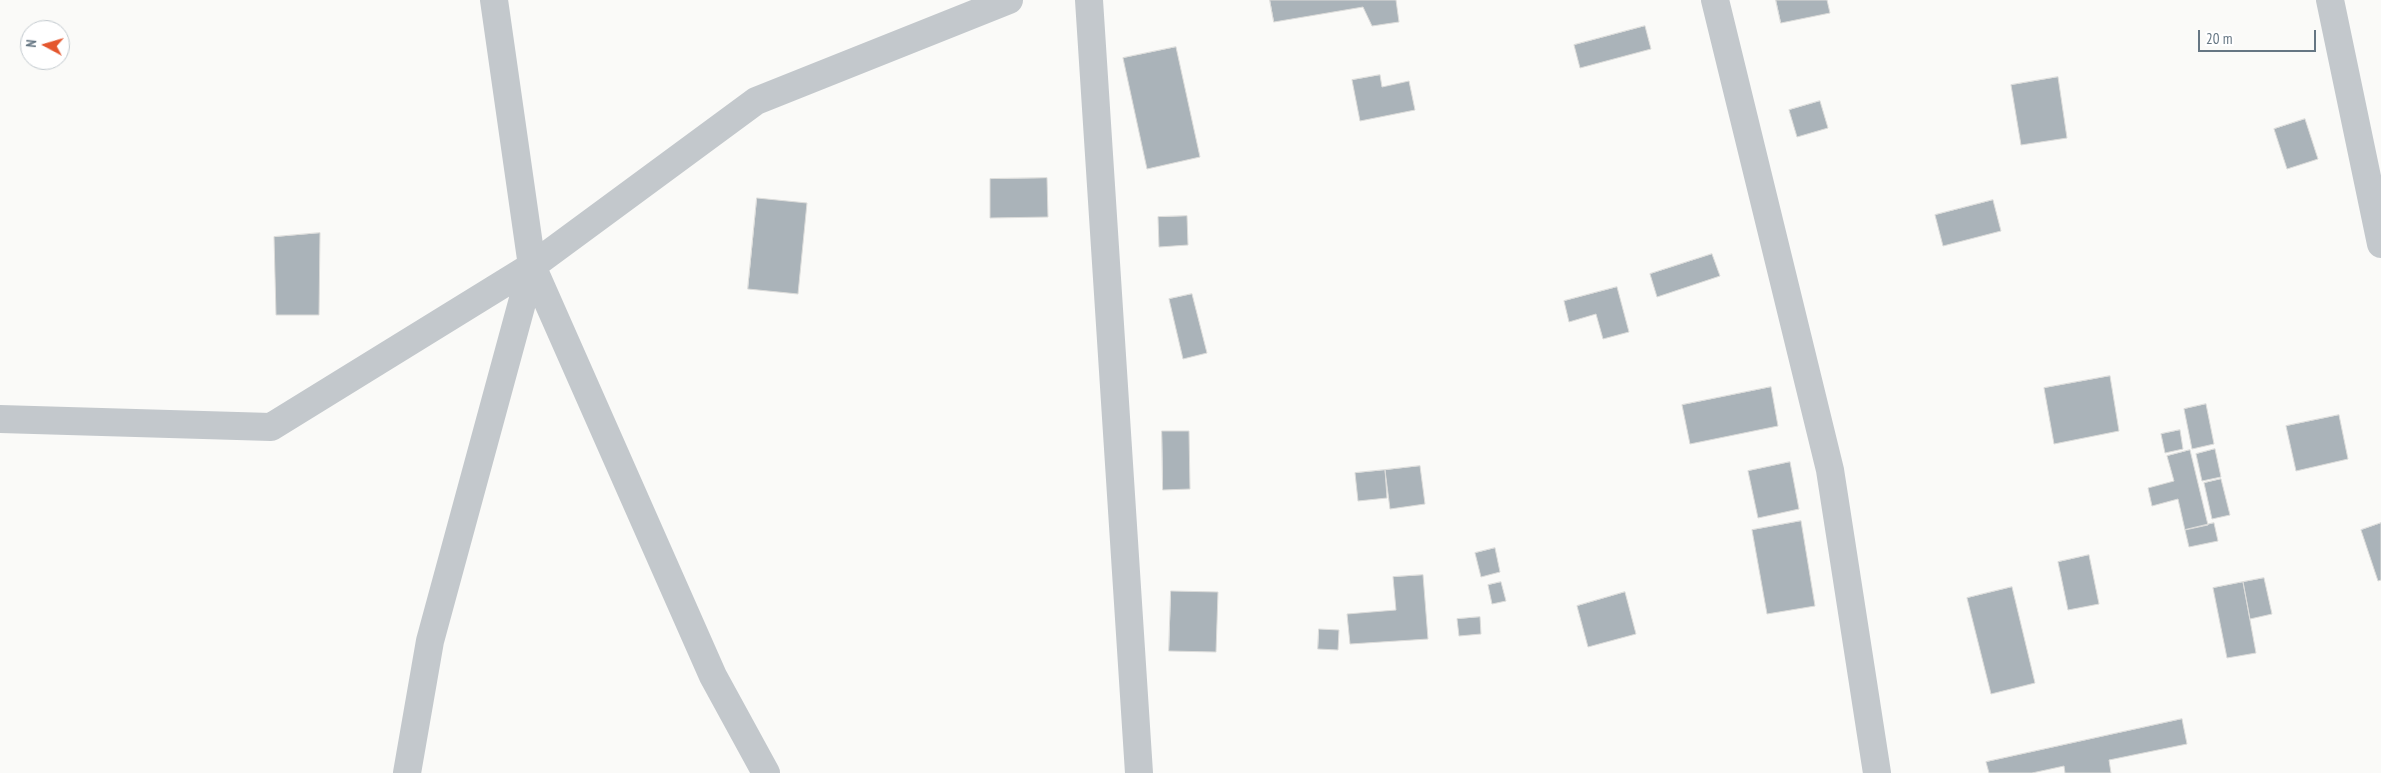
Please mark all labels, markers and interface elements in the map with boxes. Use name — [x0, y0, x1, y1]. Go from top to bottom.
north arrow — [20, 20, 70, 70]
scale bar — [2201, 20, 2318, 52]
text: 20 m — [2206, 29, 2232, 48]
text: N — [22, 39, 40, 48]

